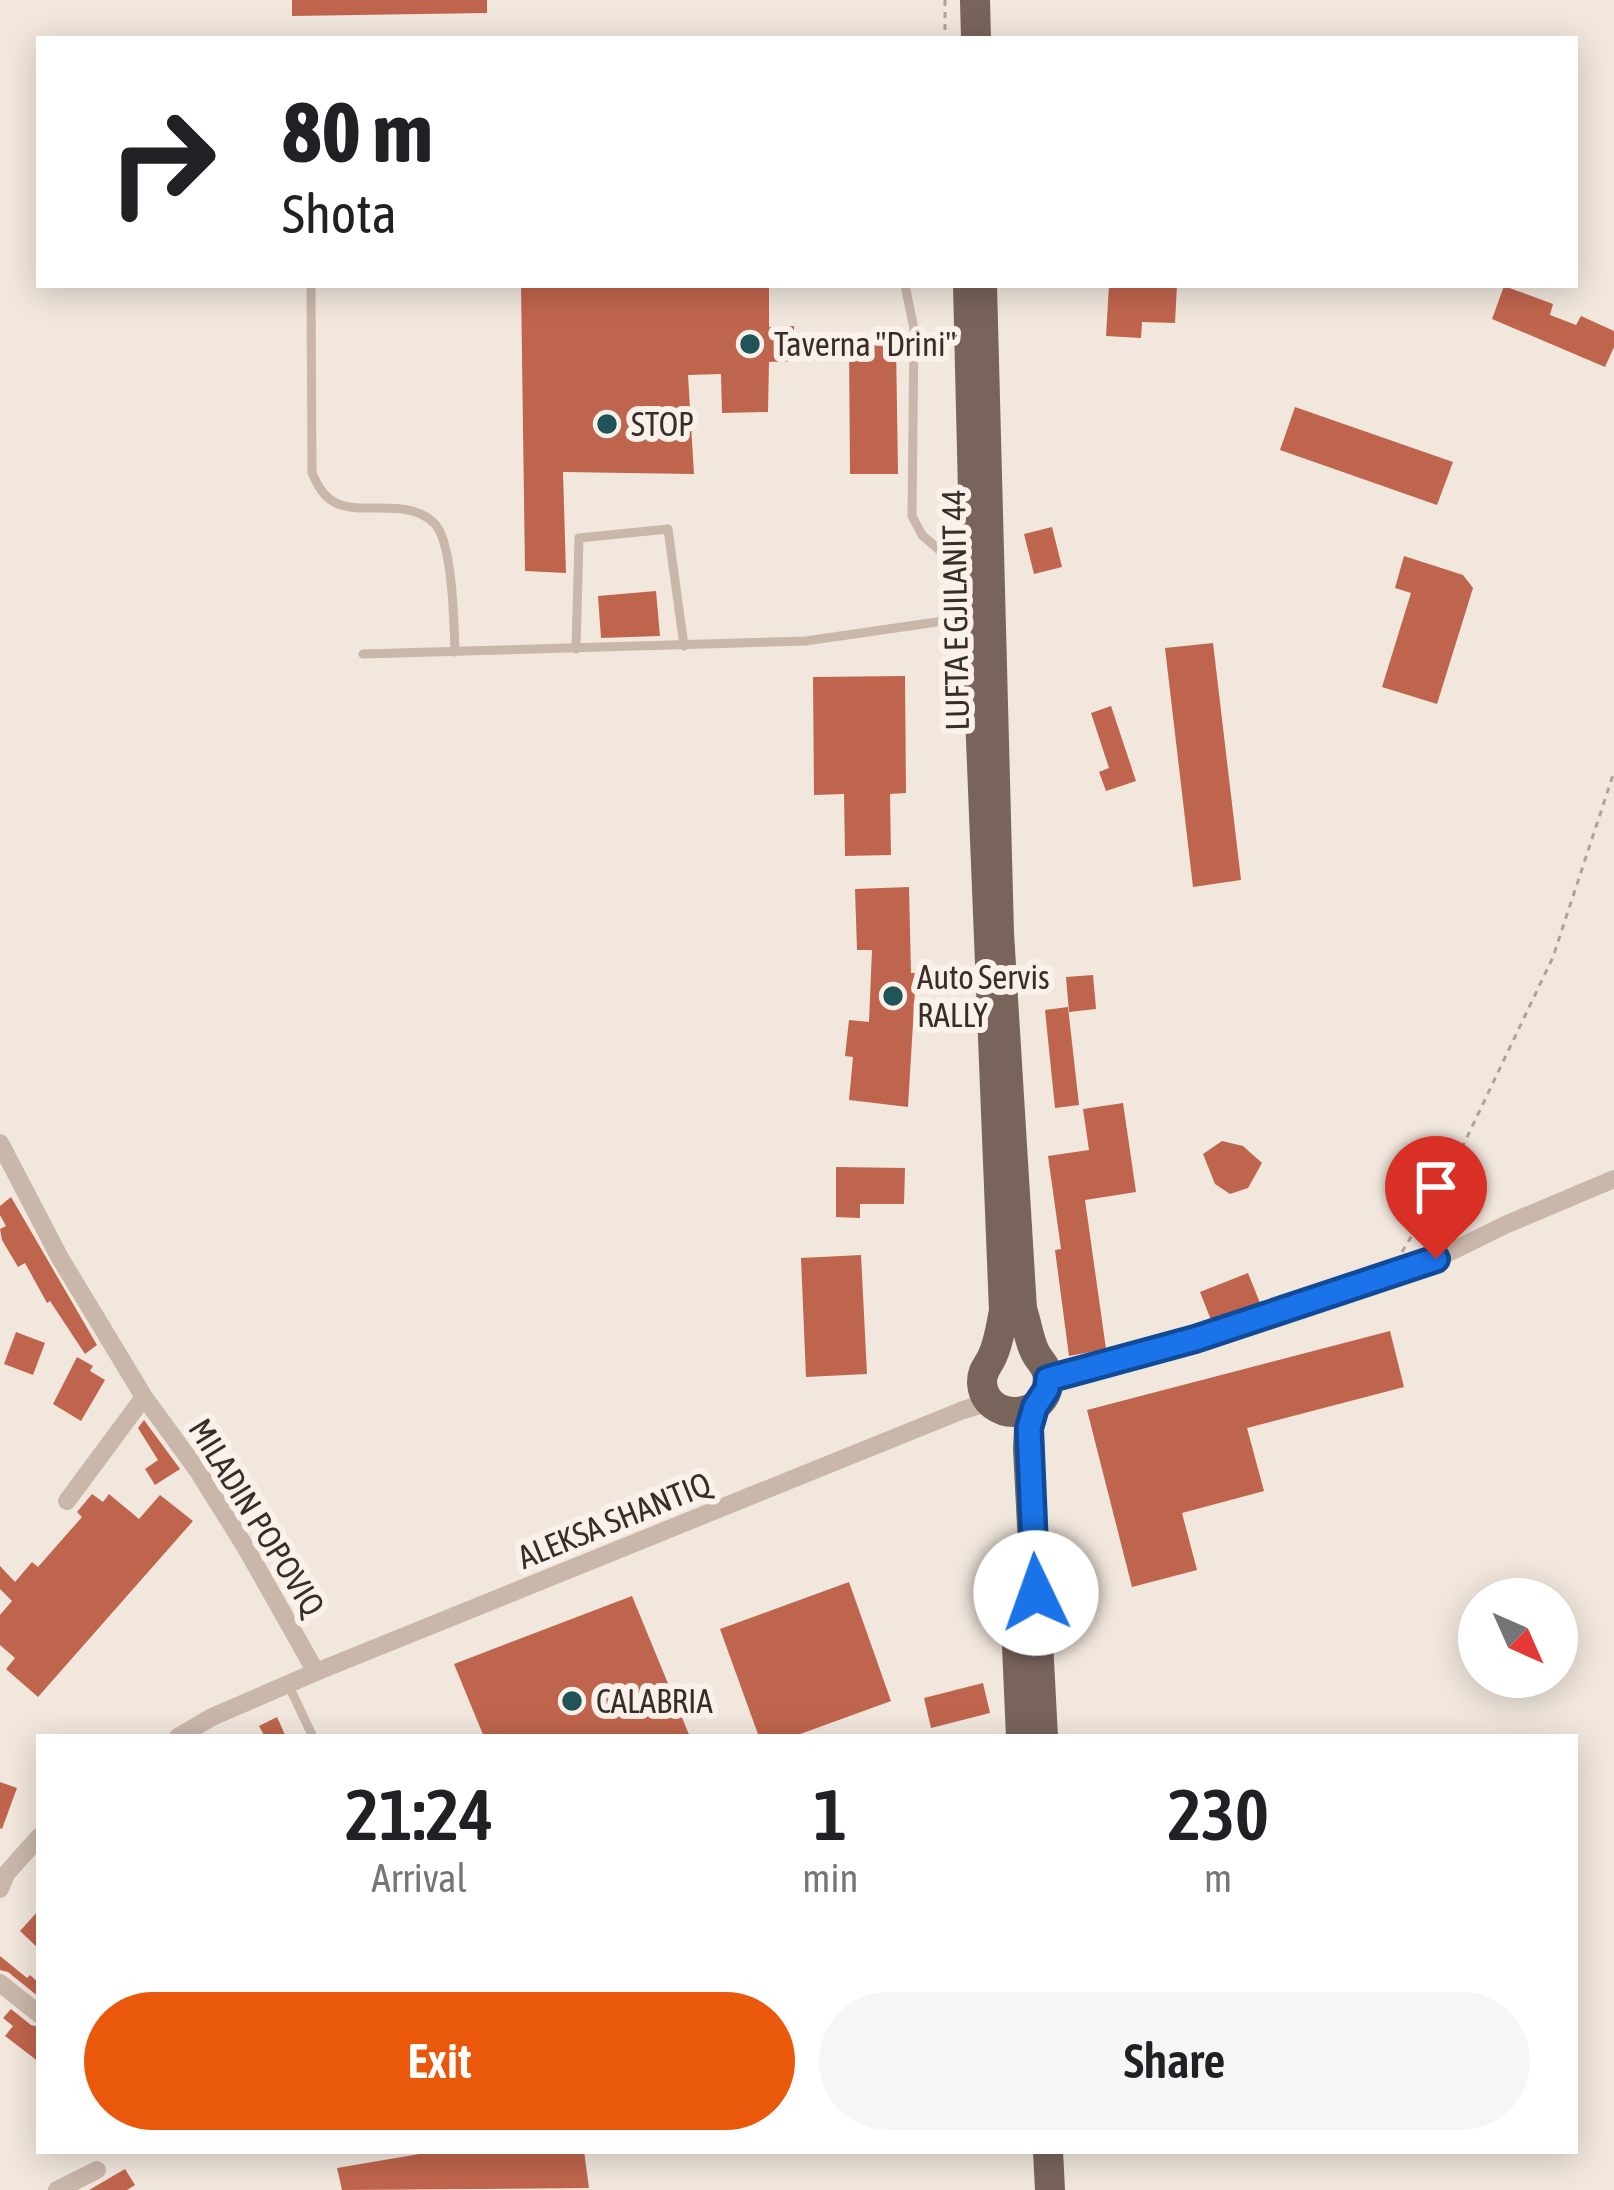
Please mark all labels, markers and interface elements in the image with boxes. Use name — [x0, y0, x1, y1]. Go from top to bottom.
icon: right — [84, 84, 240, 240]
text: 80 m — [282, 84, 433, 180]
text: Shota — [282, 183, 397, 244]
place label: Taverna "Drini" — [774, 325, 956, 363]
marker: Taverna "Drini" — [737, 331, 763, 357]
place label: STOP — [631, 405, 694, 443]
marker: STOP — [594, 411, 620, 437]
street label: LUFTA E GJILANIT 44 — [934, 489, 976, 731]
place label: Auto Servis RALLY — [917, 958, 1050, 1034]
marker: Auto Servis RALLY — [880, 983, 906, 1009]
pin — [1385, 1136, 1487, 1259]
icon: arrive — [1403, 1154, 1469, 1220]
street label: MILADIN POPOVIQ — [181, 1412, 333, 1623]
street label: ALEKSA SHANTIQ — [512, 1464, 717, 1576]
position arrow — [973, 1530, 1099, 1656]
north arrow — [1458, 1578, 1578, 1698]
map controls — [1458, 1578, 1578, 1698]
place label: CALABRIA — [596, 1682, 714, 1720]
marker: CALABRIA — [559, 1688, 585, 1714]
text: 21:24 — [345, 1773, 493, 1855]
text: 1 — [813, 1773, 847, 1855]
text: 230 — [1167, 1773, 1269, 1855]
text: Arrival — [372, 1856, 467, 1900]
text: min — [802, 1856, 858, 1900]
text: m — [1204, 1856, 1232, 1900]
button: Exit — [84, 1992, 795, 2130]
button: Share — [819, 1992, 1530, 2130]

